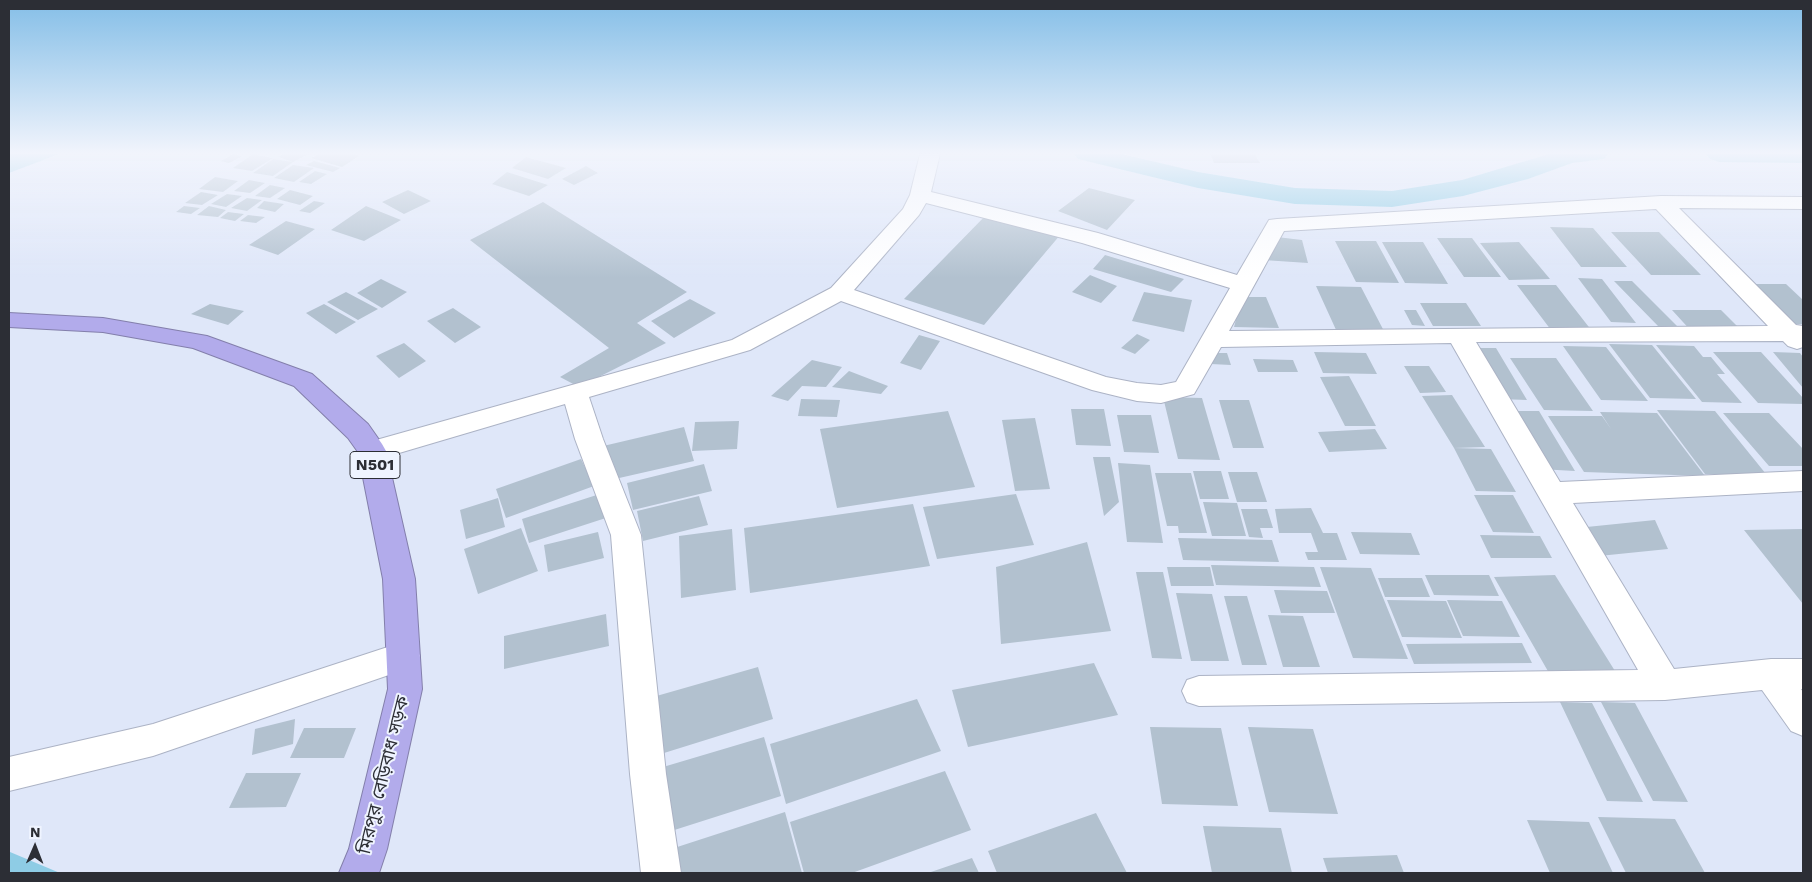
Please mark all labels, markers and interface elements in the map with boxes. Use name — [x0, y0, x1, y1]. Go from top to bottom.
road number: N501 — [350, 452, 400, 478]
street label: মিরপুর বেড়িবাধ সড়ক — [354, 694, 414, 856]
north arrow — [10, 822, 60, 872]
text: N — [30, 824, 41, 840]

